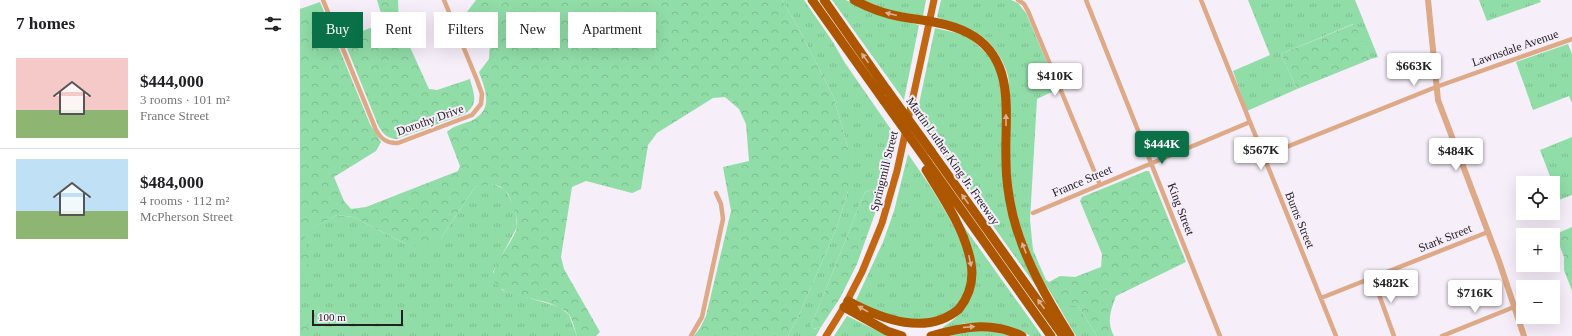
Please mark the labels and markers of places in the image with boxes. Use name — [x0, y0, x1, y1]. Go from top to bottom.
pin: $663K — [1386, 53, 1442, 87]
pin: $410K — [1027, 63, 1083, 97]
pin: $444K — [1134, 131, 1190, 165]
pin: $567K — [1233, 137, 1289, 171]
pin: $484K — [1428, 138, 1484, 172]
pin: $482K — [1363, 270, 1419, 304]
pin: $716K — [1447, 280, 1503, 314]

